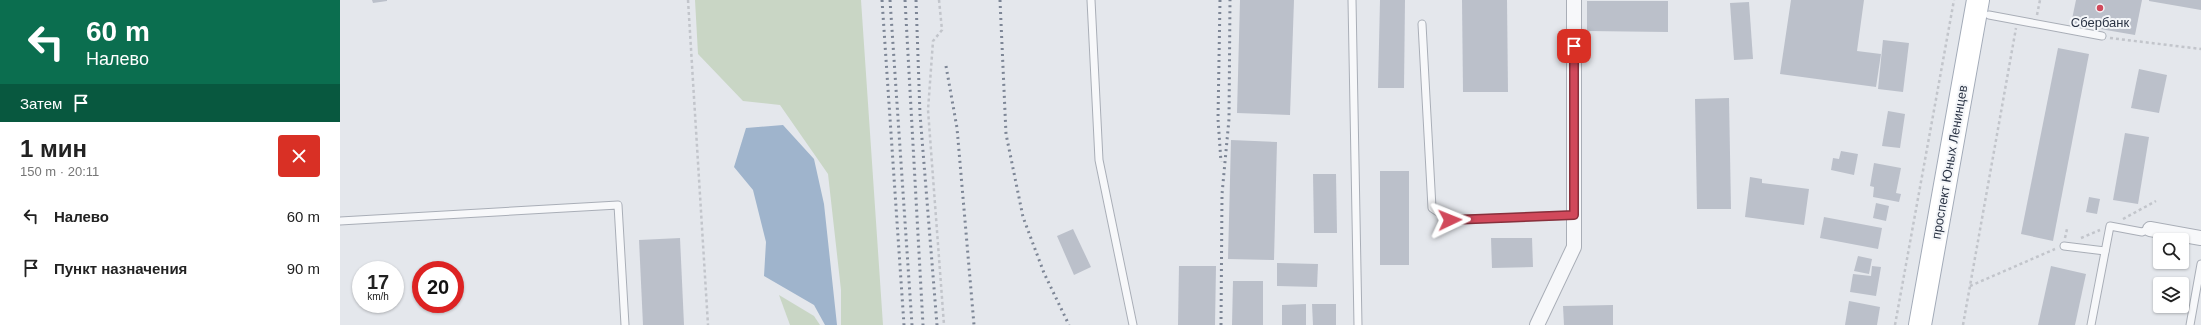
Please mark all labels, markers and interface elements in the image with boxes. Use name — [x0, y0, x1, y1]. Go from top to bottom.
marker: Сбербанк — [2095, 3, 2105, 13]
place label: Сбербанк — [2071, 15, 2130, 30]
icon: left — [20, 16, 72, 68]
text: 60 m — [86, 16, 150, 47]
pin — [1557, 29, 1591, 63]
icon: arrive — [1563, 35, 1585, 57]
text: Налево — [86, 49, 149, 69]
street label: проспект Юных Ленинцев — [1929, 84, 1970, 240]
icon: arrive — [70, 92, 92, 114]
text: Затем — [20, 95, 62, 112]
text: 1 мин — [20, 135, 87, 162]
button: close — [278, 135, 320, 177]
text: 150 m · 20:11 — [20, 164, 99, 179]
position arrow — [1429, 199, 1471, 241]
icon: left — [20, 205, 42, 227]
text: Налево — [54, 208, 109, 225]
text: 60 m — [287, 208, 320, 225]
map controls — [2153, 233, 2189, 313]
button: search — [2153, 233, 2189, 269]
icon: arrive — [20, 257, 42, 279]
text: Пункт назначения — [54, 260, 187, 277]
text: 90 m — [287, 260, 320, 277]
speed limit sign: 20 — [412, 261, 464, 313]
text: 17 — [367, 271, 389, 293]
button: layers — [2153, 277, 2189, 313]
text: km/h — [367, 291, 389, 302]

